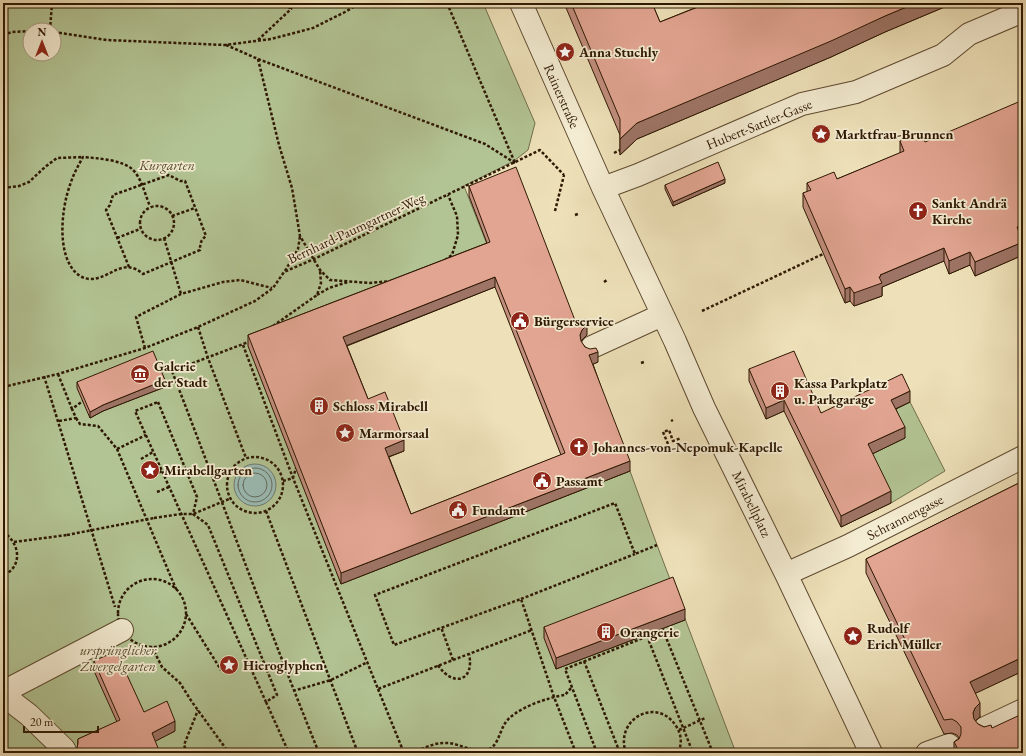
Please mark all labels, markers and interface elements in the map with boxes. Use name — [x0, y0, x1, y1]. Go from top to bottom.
north arrow — [22, 22, 62, 62]
text: N — [38, 25, 47, 39]
place icon: Anna Stuchly — [554, 41, 576, 63]
place label: Anna Stuchly — [578, 43, 659, 61]
street label: Rainerstraße — [540, 61, 584, 131]
street label: Hubert-Sattler-Gasse — [703, 94, 815, 153]
place icon: Marktfrau-Brunnen — [810, 123, 832, 145]
place label: Marktfrau-Brunnen — [835, 125, 953, 143]
park label: Kurgarten — [138, 156, 195, 174]
street label: Bernhard-Paumgartner-Weg — [285, 188, 428, 268]
place label: Sankt Andrä Kirche — [932, 194, 1008, 228]
church icon: Sankt Andrä Kirche — [907, 200, 929, 222]
public building icon: Bürgerservice — [509, 310, 531, 332]
place label: Bürgerservice — [534, 312, 614, 330]
place label: Galerie der Stadt — [154, 357, 208, 391]
museum icon: Galerie der Stadt — [129, 363, 151, 385]
place label: Kassa Parkplatz u. Parkgarage — [794, 374, 887, 408]
building icon: Kassa Parkplatz u. Parkgarage — [769, 380, 791, 402]
building icon: Schloss Mirabell — [308, 395, 330, 417]
place label: Schloss Mirabell — [333, 397, 428, 415]
place icon: Marmorsaal — [334, 422, 356, 444]
place label: Marmorsaal — [359, 424, 429, 442]
church icon: Johannes-von-Nepomuk-Kapelle — [568, 436, 590, 458]
place label: Johannes-von-Nepomuk-Kapelle — [591, 438, 783, 456]
place icon: Mirabellgarten — [139, 459, 161, 481]
place label: Mirabellgarten — [164, 461, 252, 479]
street label: Mirabellplatz — [728, 468, 776, 541]
public building icon: Passamt — [531, 470, 553, 492]
place label: Passamt — [556, 472, 604, 490]
street label: Schrannengasse — [864, 490, 947, 544]
public building icon: Fundamt — [447, 499, 469, 521]
place label: Fundamt — [472, 501, 526, 519]
place label: Rudolf Erich Müller — [867, 619, 942, 653]
building icon: Orangerie — [595, 621, 617, 643]
place label: Orangerie — [620, 623, 679, 641]
place icon: Rudolf Erich Müller — [842, 625, 864, 647]
park label: ursprünglicher Zwergelgarten — [79, 641, 157, 675]
place icon: Hieroglyphen — [218, 654, 240, 676]
place label: Hieroglyphen — [243, 656, 324, 674]
scale bar — [24, 708, 98, 734]
text: 20 m — [30, 714, 54, 730]

